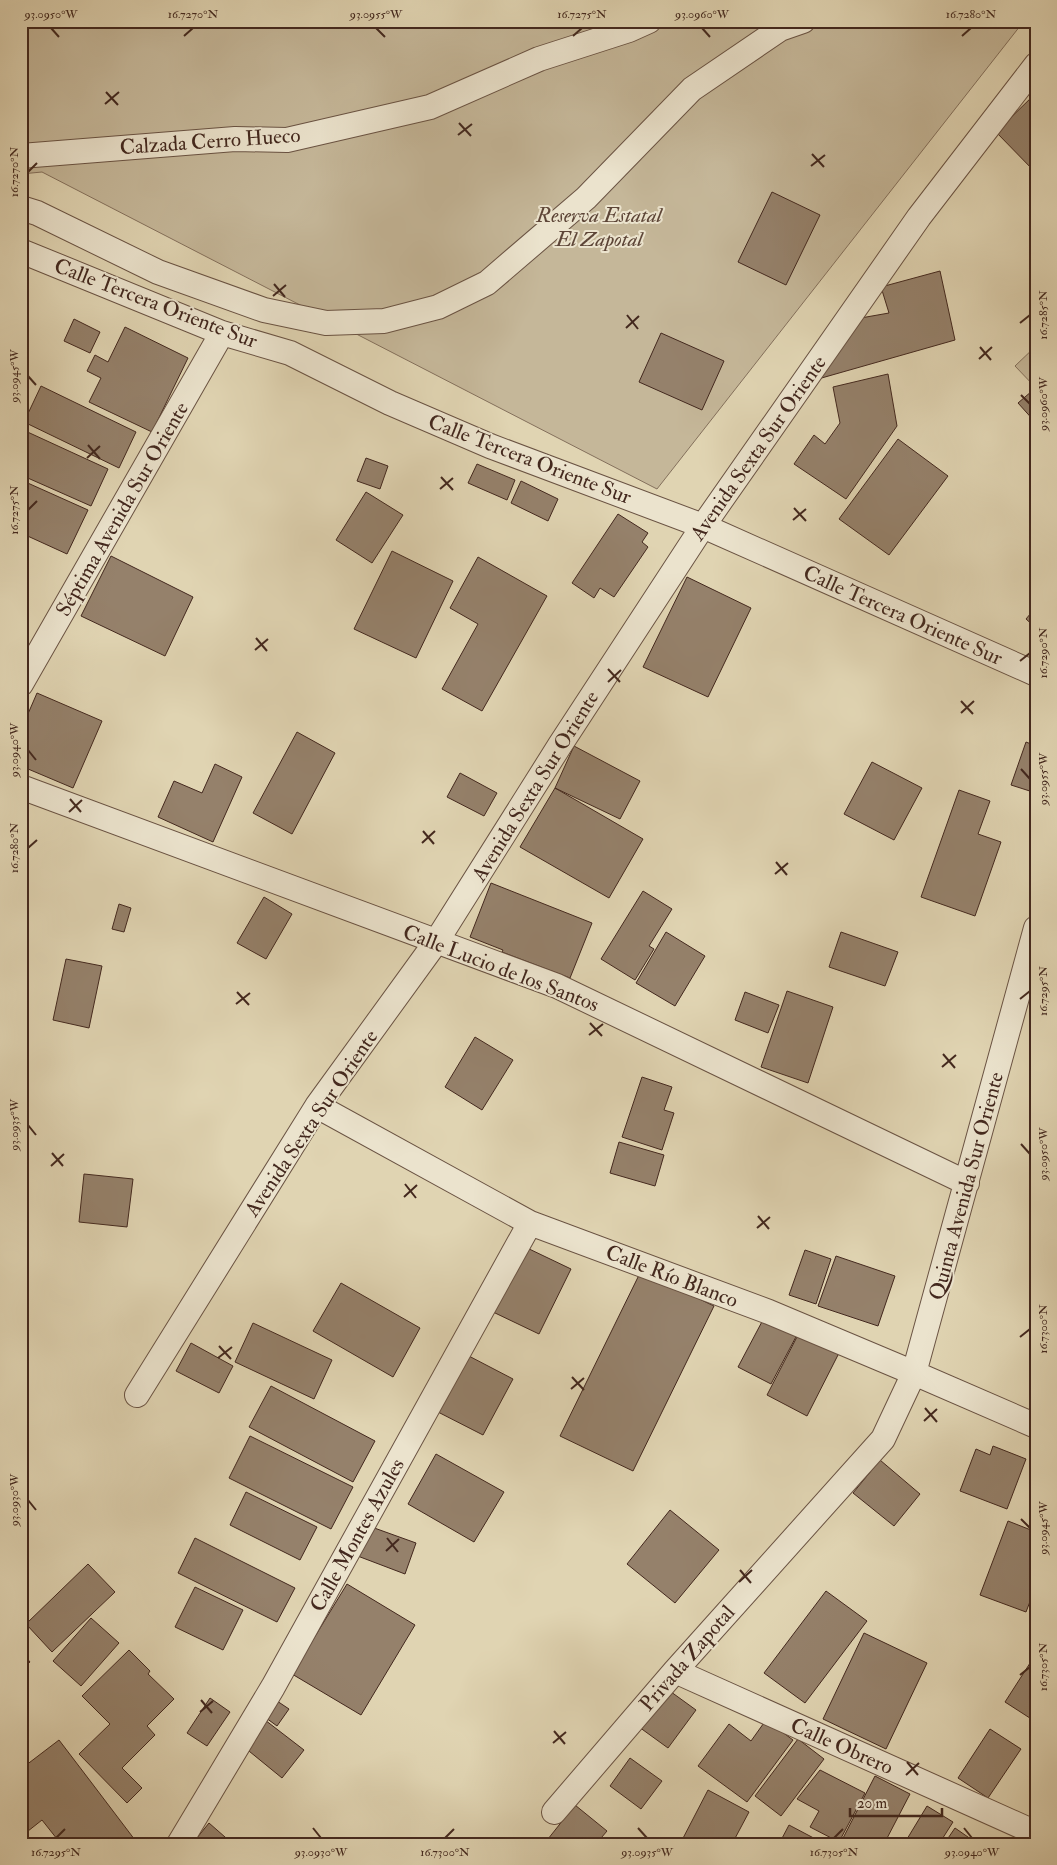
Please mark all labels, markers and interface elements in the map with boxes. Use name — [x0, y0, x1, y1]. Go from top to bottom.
text: 93.0950°W — [23, 7, 78, 22]
text: 16.7270°N — [168, 7, 218, 22]
text: 93.0955°W — [349, 7, 403, 22]
text: 16.7275°N — [557, 7, 607, 22]
text: 93.0960°W — [674, 7, 730, 22]
text: 16.7280°N — [946, 7, 996, 22]
street label: Calzada Cerro Hueco — [119, 122, 301, 161]
text: 16.7270°N — [7, 147, 22, 197]
park label: Reserva Estatal El Zapotal — [535, 202, 664, 253]
street label: Calle Tercera Oriente Sur — [50, 252, 261, 355]
text: 16.7285°N — [1036, 290, 1051, 340]
text: 93.0945°W — [7, 348, 22, 404]
street label: Avenida Sexta Sur Oriente — [684, 350, 833, 547]
text: 93.0960°W — [1036, 376, 1051, 432]
street label: Séptima Avenida Sur Oriente — [50, 397, 195, 621]
street label: Calle Tercera Oriente Sur — [424, 408, 635, 511]
text: 16.7275°N — [7, 485, 22, 535]
street label: Calle Tercera Oriente Sur — [799, 559, 1007, 672]
text: 16.7290°N — [1036, 627, 1051, 679]
street label: Avenida Sexta Sur Oriente — [465, 686, 605, 888]
text: 93.0940°W — [7, 722, 22, 778]
text: 93.0955°W — [1036, 752, 1051, 806]
text: 16.7280°N — [7, 823, 22, 873]
street label: Calle Lucio de los Santos — [399, 919, 603, 1018]
text: 16.7295°N — [1036, 966, 1051, 1016]
street label: Avenida Sexta Sur Oriente — [238, 1024, 384, 1223]
street label: Quinta Avenida Sur Oriente — [923, 1069, 1010, 1303]
text: 93.0935°W — [7, 1098, 22, 1152]
text: 93.0950°W — [1036, 1127, 1051, 1182]
street label: Calle Río Blanco — [602, 1239, 742, 1314]
text: 16.7300°N — [1036, 1304, 1051, 1354]
street label: Calle Montes Azules — [304, 1454, 411, 1617]
text: 93.0930°W — [7, 1473, 22, 1527]
text: 93.0945°W — [1036, 1500, 1051, 1556]
street label: Privada Zapotal — [634, 1599, 741, 1717]
text: 16.7305°N — [1036, 1642, 1051, 1691]
street label: Calle Obrero — [786, 1712, 897, 1781]
scale bar — [850, 1785, 942, 1817]
text: 20 m — [857, 1794, 887, 1813]
text: 16.7295°N — [31, 1845, 81, 1860]
text: 93.0930°W — [294, 1845, 348, 1860]
text: 16.7300°N — [420, 1845, 470, 1860]
text: 93.0935°W — [620, 1845, 674, 1860]
text: 16.7305°N — [810, 1845, 859, 1860]
text: 93.0940°W — [944, 1845, 1000, 1860]

